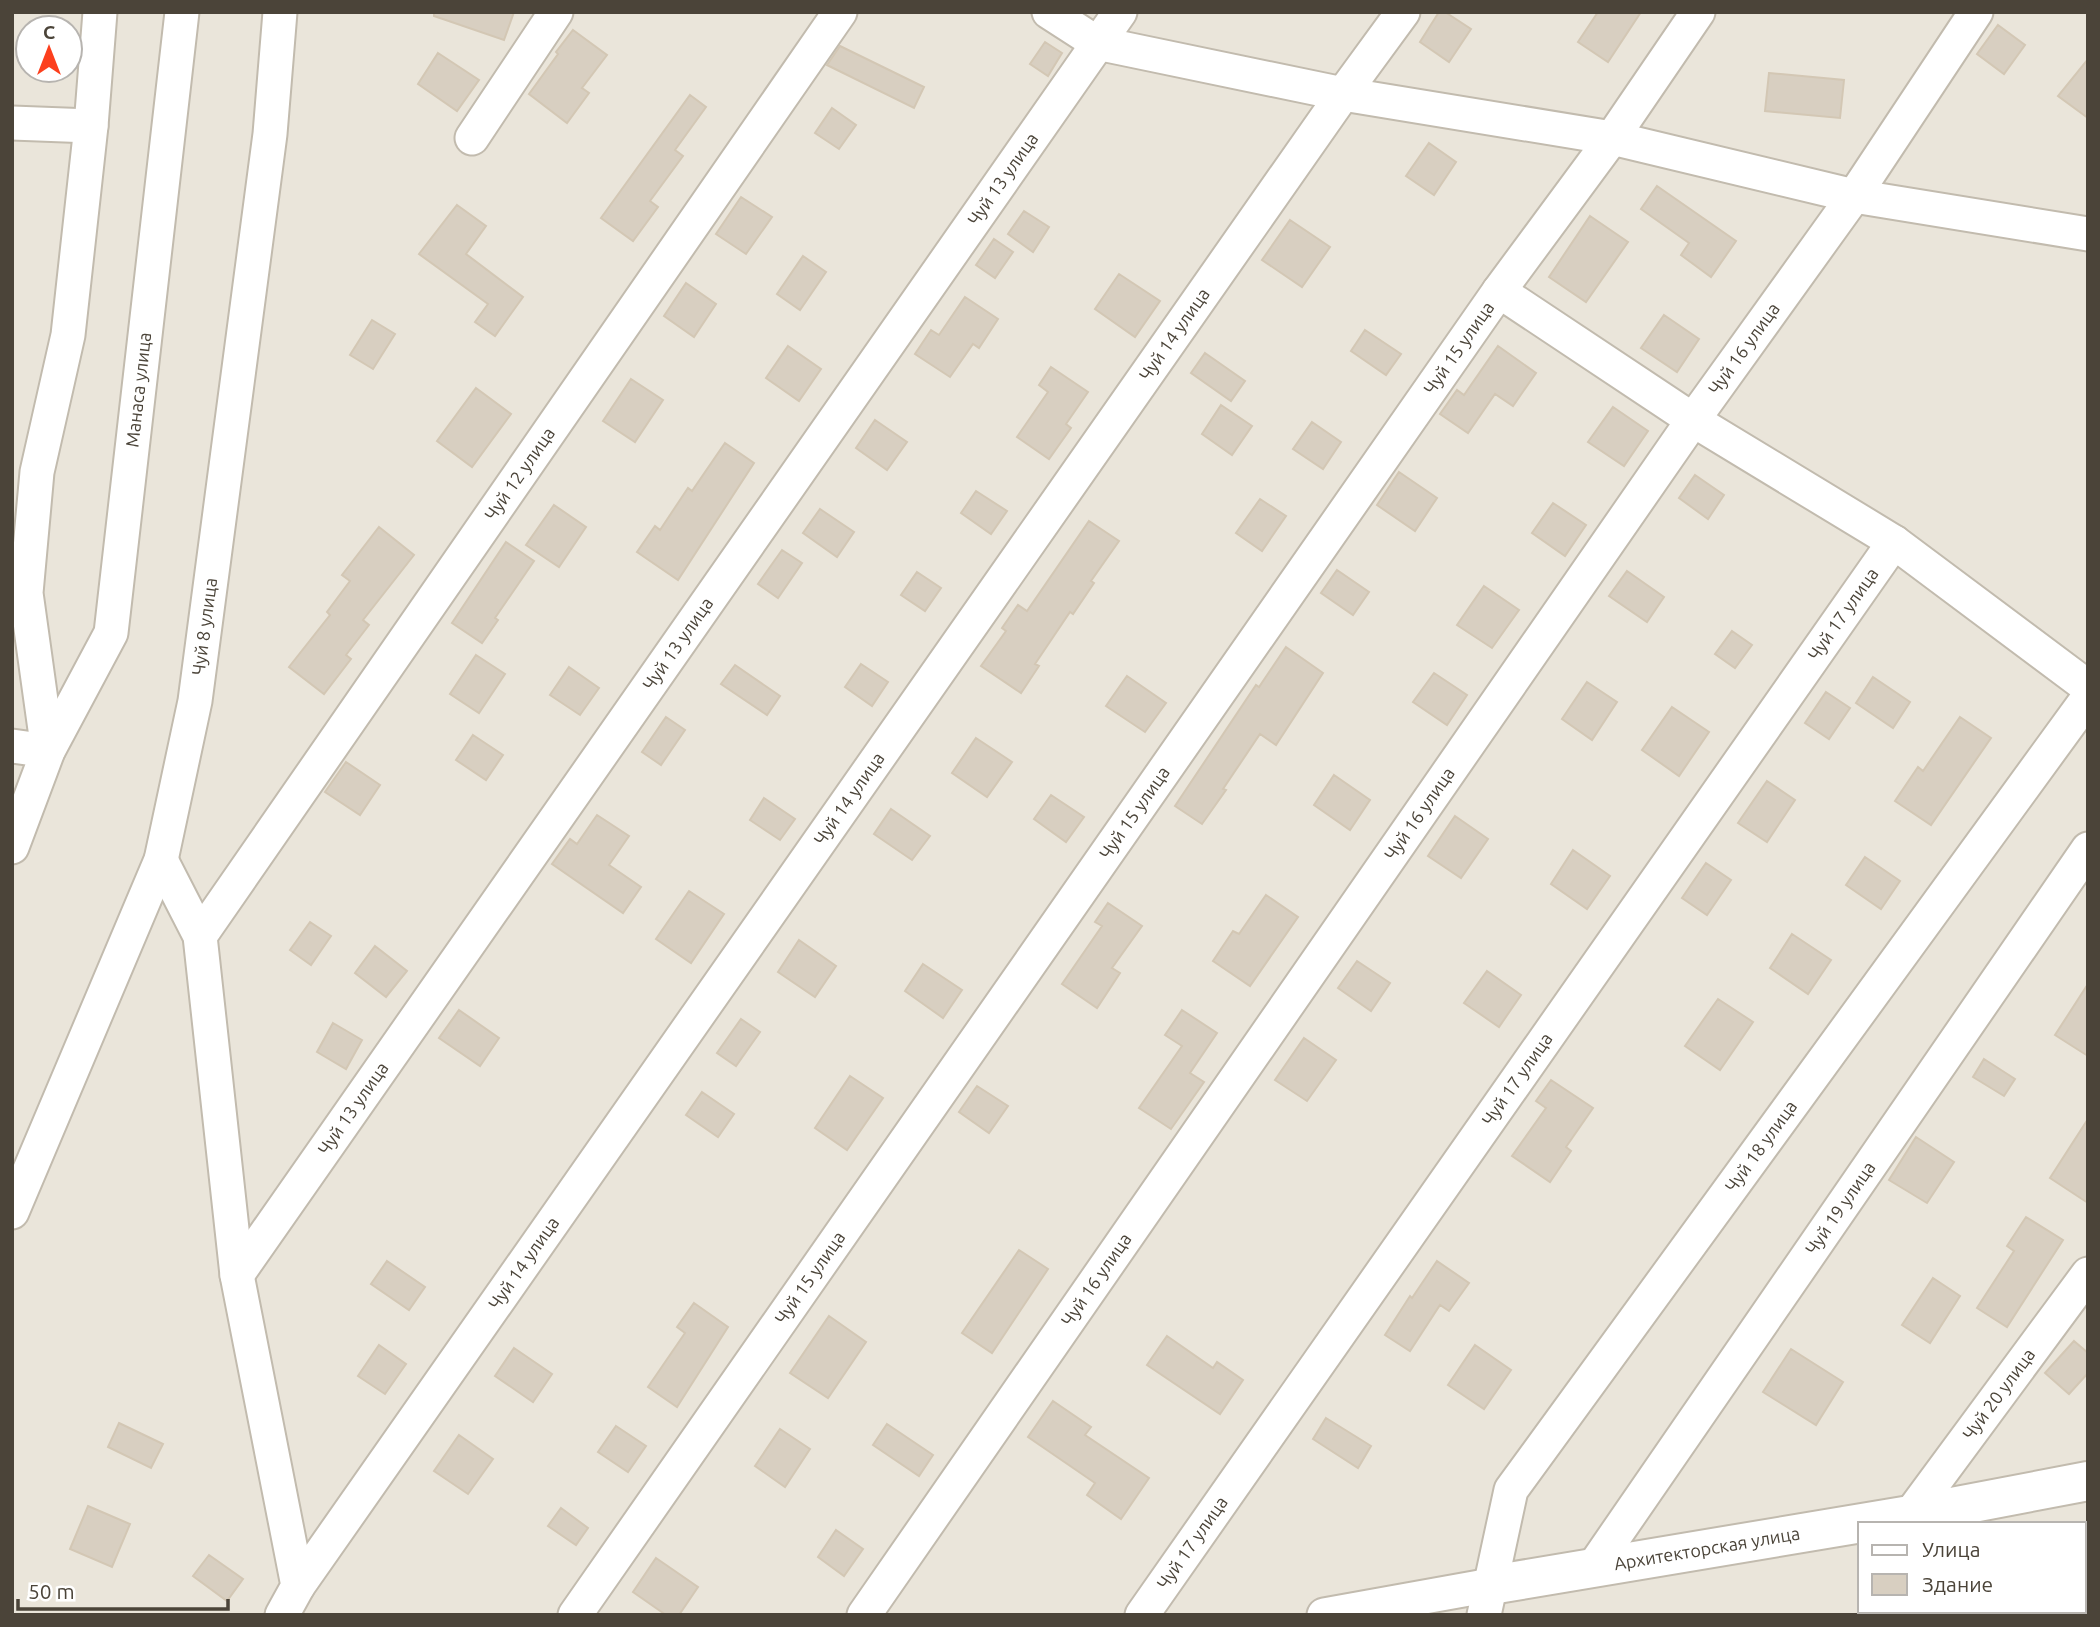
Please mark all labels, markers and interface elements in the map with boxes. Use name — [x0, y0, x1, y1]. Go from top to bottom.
north arrow — [14, 14, 84, 84]
text: С — [43, 21, 55, 43]
street label: Чуй 13 улица — [963, 129, 1041, 229]
street label: Чуй 14 улица — [1135, 284, 1213, 384]
street label: Чуй 15 улица — [1419, 297, 1498, 398]
street label: Чуй 16 улица — [1704, 298, 1783, 398]
street label: Манаса улица — [121, 331, 154, 448]
street label: Чуй 12 улица — [480, 423, 558, 524]
street label: Чуй 17 улица — [1803, 564, 1882, 664]
street label: Чуй 8 улица — [188, 576, 220, 676]
street label: Чуй 13 улица — [638, 593, 717, 693]
street label: Чуй 14 улица — [809, 748, 888, 848]
street label: Чуй 15 улица — [1095, 762, 1173, 863]
street label: Чуй 16 улица — [1380, 763, 1458, 864]
street label: Чуй 17 улица — [1477, 1029, 1556, 1129]
street label: Чуй 13 улица — [313, 1058, 392, 1158]
street label: Чуй 18 улица — [1721, 1096, 1800, 1195]
street label: Чуй 19 улица — [1801, 1157, 1879, 1258]
street label: Чуй 14 улица — [484, 1213, 562, 1313]
street label: Чуй 15 улица — [770, 1227, 849, 1328]
street label: Чуй 16 улица — [1057, 1229, 1135, 1329]
street label: Чуй 20 улица — [1958, 1344, 2039, 1443]
street label: Чуй 17 улица — [1152, 1492, 1231, 1592]
legend — [1858, 1522, 2086, 1613]
street label: Архитекторская улица — [1612, 1523, 1801, 1573]
text: Улица — [1922, 1537, 1980, 1561]
scale bar — [18, 1568, 228, 1612]
text: Здание — [1922, 1572, 1993, 1596]
text: 50 m — [28, 1579, 75, 1603]

